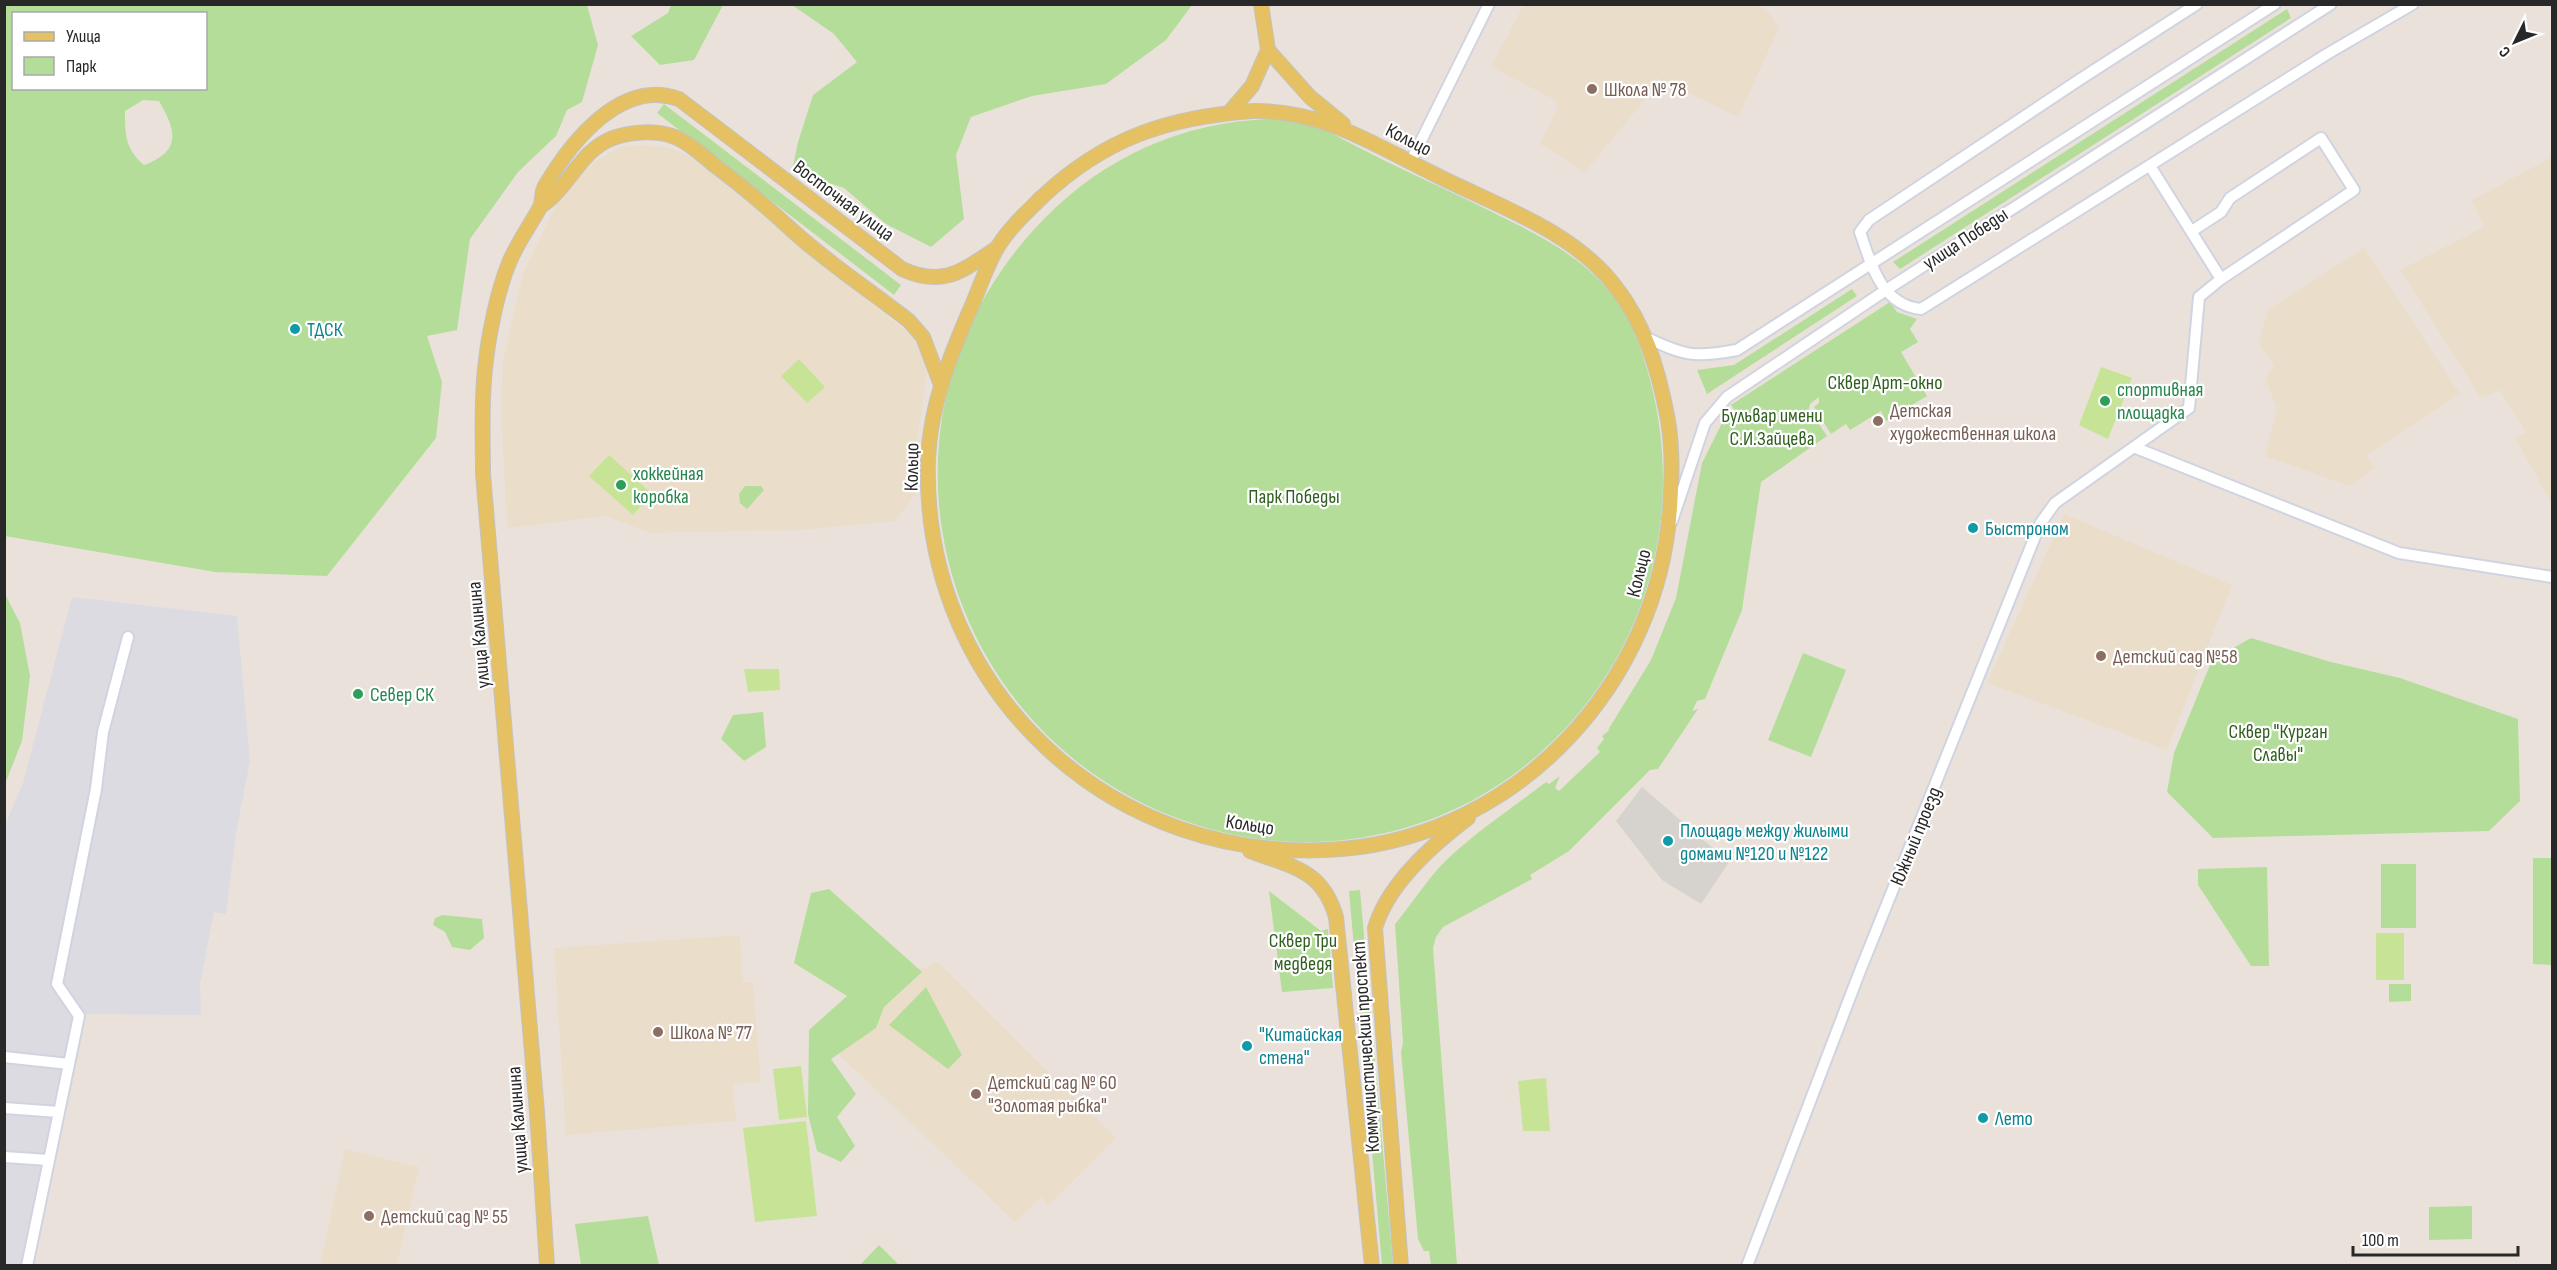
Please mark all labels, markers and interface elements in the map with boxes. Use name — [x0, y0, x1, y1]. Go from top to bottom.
legend — [12, 12, 207, 90]
north arrow — [2485, 12, 2545, 72]
text: Улица — [66, 26, 101, 47]
text: С — [2495, 42, 2515, 61]
text: Парк — [66, 56, 97, 77]
place label: Школа № 78 — [1604, 78, 1686, 102]
marker: Школа № 78 — [1585, 82, 1599, 96]
street label: Кольцо — [1382, 118, 1436, 162]
street label: Восточная улица — [788, 155, 899, 247]
street label: улица Победы — [1918, 202, 2013, 275]
place label: ТДСК — [307, 318, 343, 342]
marker: ТДСК — [288, 322, 302, 336]
park label: Сквер Арт-окно — [1827, 371, 1943, 395]
place label: спортивная площадка — [2117, 378, 2203, 425]
marker: спортивная площадка — [2098, 394, 2112, 408]
place label: Детская художественная школа — [1890, 399, 2056, 446]
park label: Бульвар имени С.И.Зайцева — [1721, 404, 1823, 451]
marker: Детская художественная школа — [1871, 414, 1885, 428]
street label: Кольцо — [900, 443, 924, 491]
place label: хоккейная коробка — [633, 462, 704, 509]
marker: хоккейная коробка — [614, 478, 628, 492]
park label: Парк Победы — [1248, 485, 1340, 509]
place label: Быстроном — [1985, 517, 2069, 541]
marker: Быстроном — [1966, 521, 1980, 535]
street label: Кольцо — [1621, 547, 1656, 600]
street label: улица Калинина — [462, 581, 496, 689]
place label: Детский сад №58 — [2113, 645, 2238, 669]
marker: Детский сад №58 — [2094, 649, 2108, 663]
place label: Север СК — [370, 683, 434, 707]
marker: Север СК — [351, 687, 365, 701]
park label: Сквер "Курган Славы" — [2228, 720, 2328, 767]
street label: Южный проезд — [1885, 784, 1947, 889]
street label: Кольцо — [1224, 809, 1276, 841]
place label: Площадь между жилыми домами №120 и №122 — [1680, 819, 1849, 866]
marker: Площадь между жилыми домами №120 и №122 — [1661, 834, 1675, 848]
park label: Сквер Три медведя — [1269, 929, 1337, 976]
street label: Коммунистический проспект — [1347, 941, 1385, 1153]
place label: Школа № 77 — [670, 1021, 752, 1045]
place label: "Китайская стена" — [1259, 1023, 1342, 1070]
marker: Школа № 77 — [651, 1025, 665, 1039]
marker: "Китайская стена" — [1240, 1039, 1254, 1053]
street label: улица Калинина — [502, 1066, 534, 1174]
place label: Детский сад № 60 "Золотая рыбка" — [988, 1071, 1117, 1118]
marker: Детский сад № 60 "Золотая рыбка" — [969, 1087, 983, 1101]
place label: Лето — [1994, 1107, 2033, 1131]
marker: Лето — [1976, 1111, 1990, 1125]
place label: Детский сад № 55 — [381, 1205, 508, 1229]
marker: Детский сад № 55 — [362, 1209, 376, 1223]
scale bar — [2353, 1219, 2518, 1257]
text: 100 m — [2362, 1230, 2399, 1251]

